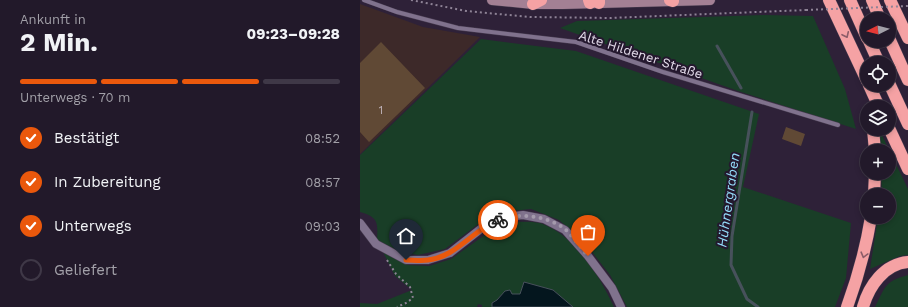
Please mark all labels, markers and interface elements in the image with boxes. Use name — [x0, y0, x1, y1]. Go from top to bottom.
text: Ankunft in — [20, 12, 86, 27]
north arrow — [860, 12, 896, 48]
map controls — [860, 12, 896, 224]
text: 09:23–09:28 — [247, 25, 340, 43]
text: 2 Min. — [20, 27, 98, 57]
street label: Alte Hildener Straße — [577, 27, 705, 82]
one-way arrow — [841, 32, 849, 39]
button: locate — [860, 56, 896, 92]
text: Unterwegs · 70 m — [20, 90, 131, 105]
button: layers — [860, 100, 896, 136]
house number: 1 — [379, 104, 383, 117]
icon: check — [20, 127, 42, 149]
text: Bestätigt — [54, 129, 119, 147]
text: 08:52 — [305, 131, 340, 146]
button: + — [860, 144, 896, 180]
water label: Hühnergraben — [713, 152, 743, 248]
icon: check — [20, 171, 42, 193]
text: In Zubereitung — [54, 173, 161, 191]
text: 08:57 — [305, 175, 340, 190]
button: − — [860, 188, 896, 224]
courier — [478, 200, 518, 240]
icon: bike — [487, 209, 509, 231]
icon: check — [20, 215, 42, 237]
pin — [571, 215, 605, 256]
text: Unterwegs — [54, 217, 132, 235]
text: 09:03 — [305, 219, 340, 234]
pin — [389, 219, 423, 260]
icon: bag — [577, 221, 599, 243]
icon: home — [395, 225, 417, 247]
one-way arrow — [860, 252, 868, 258]
text: Geliefert — [54, 261, 117, 279]

